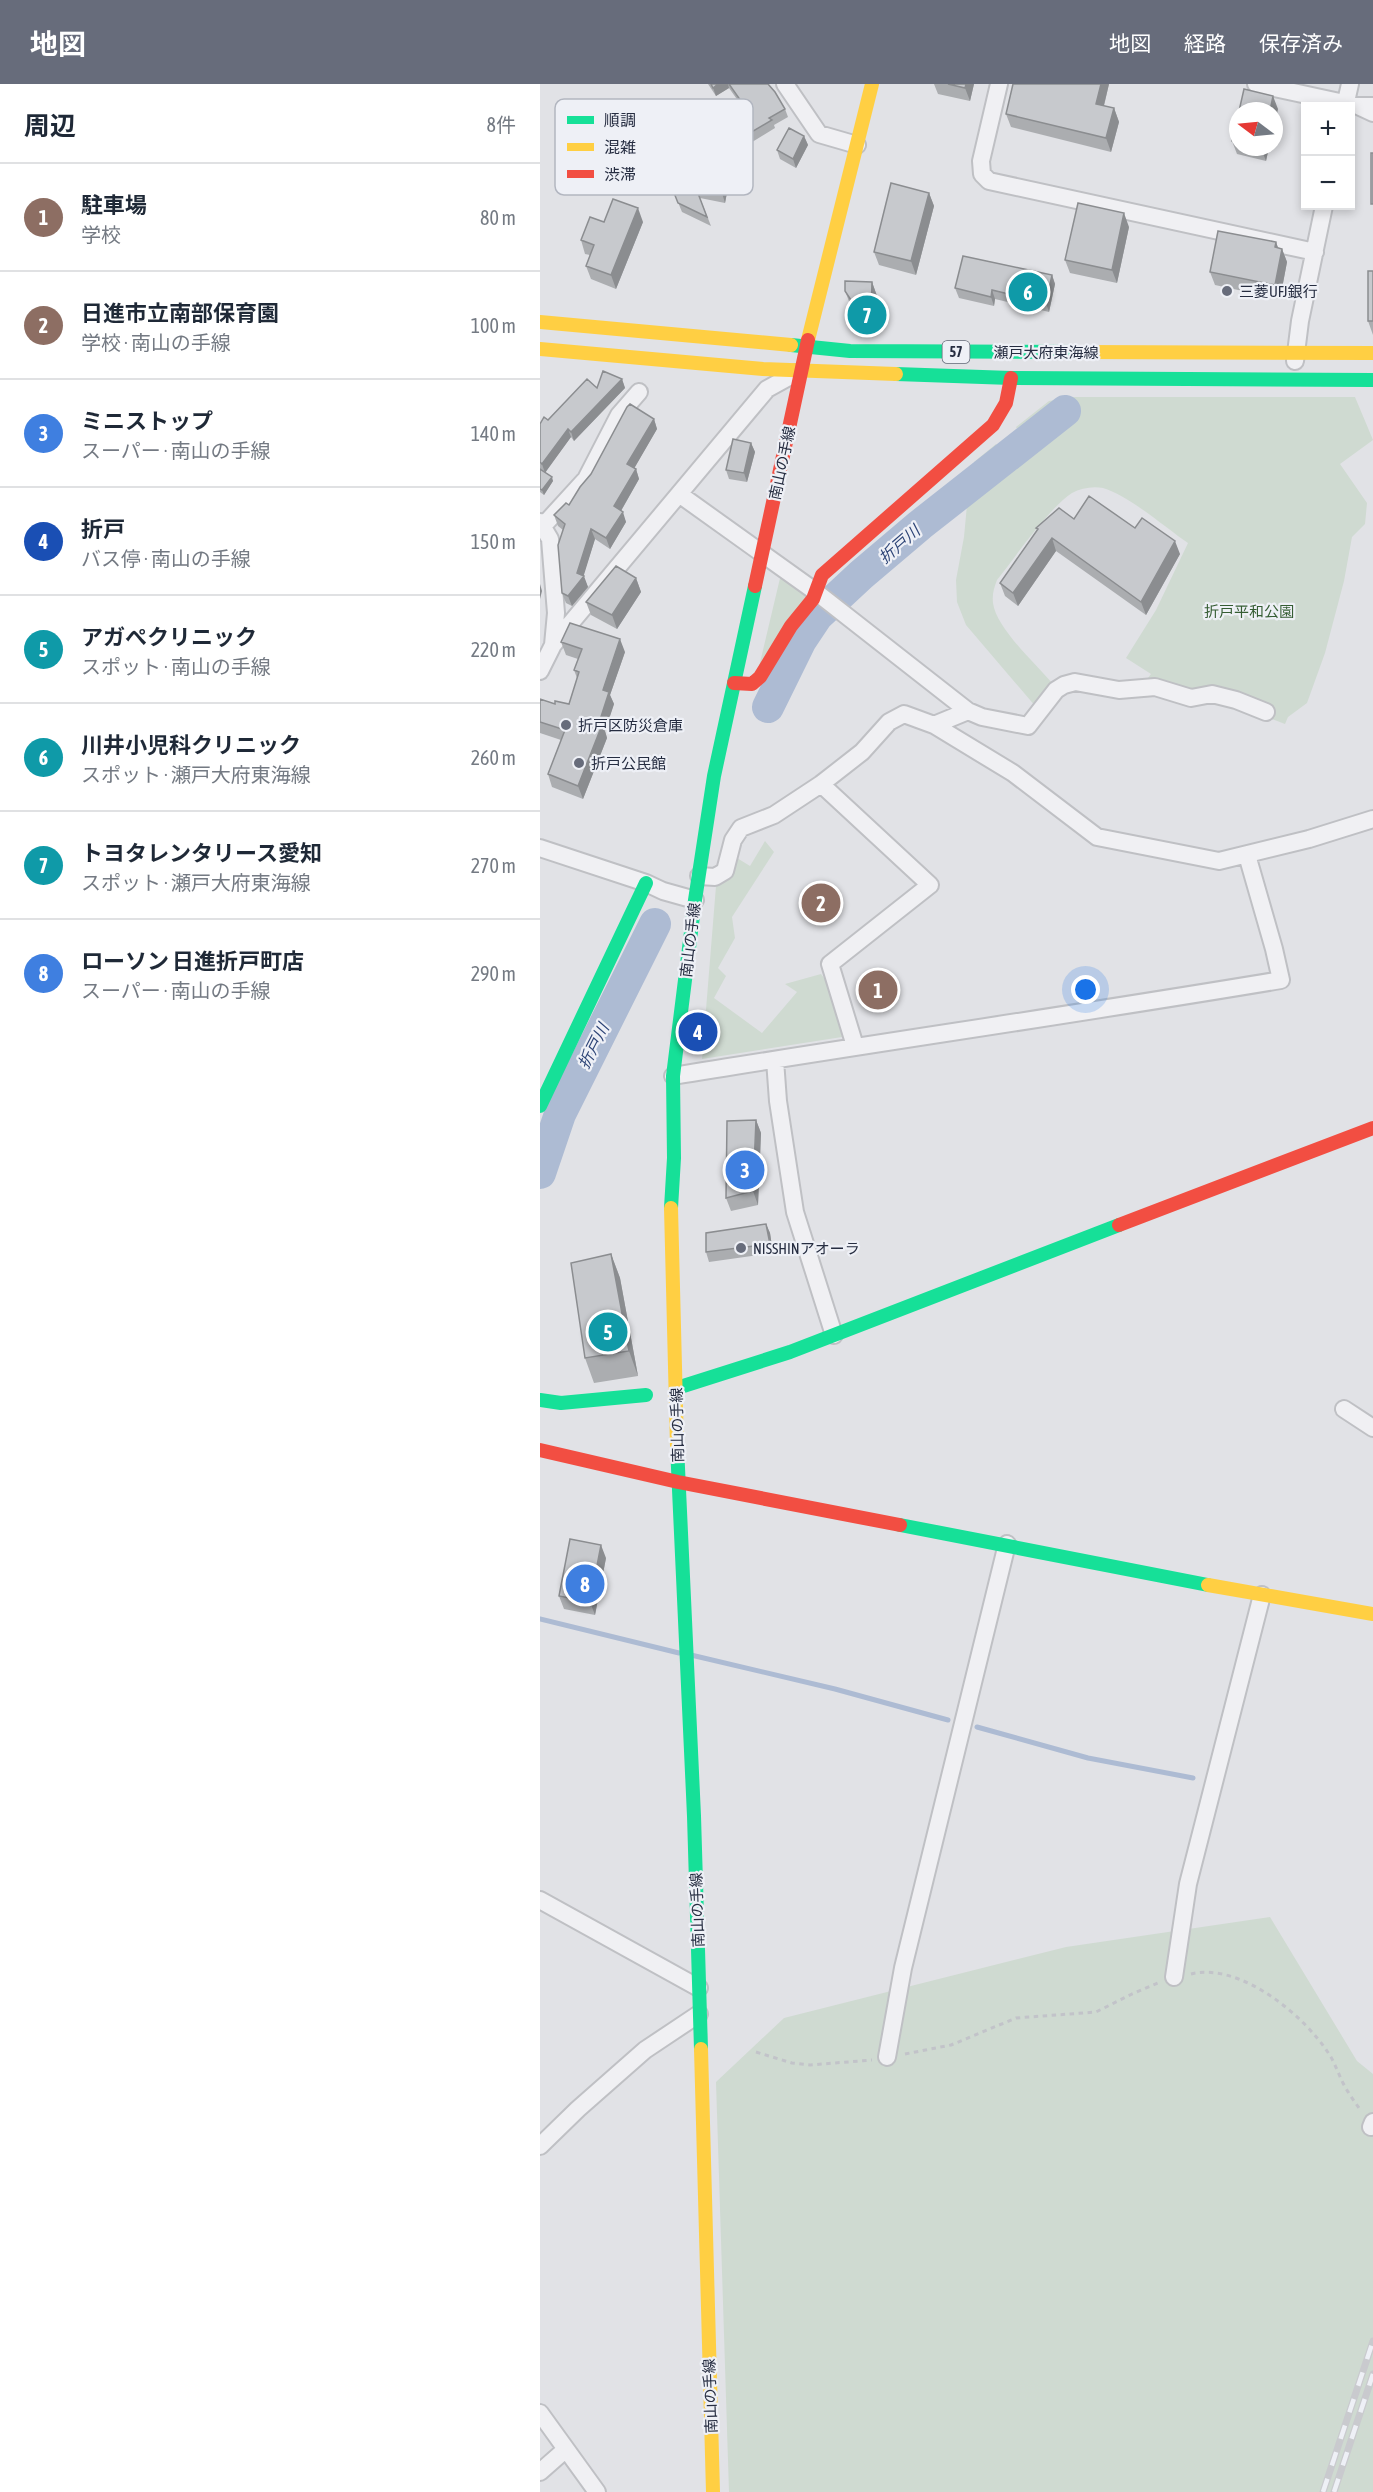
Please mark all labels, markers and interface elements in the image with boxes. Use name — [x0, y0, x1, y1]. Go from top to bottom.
text: 地図 — [30, 28, 86, 60]
text: 地図 — [1109, 31, 1151, 55]
text: 経路 — [1184, 31, 1226, 55]
text: 保存済み — [1259, 31, 1343, 55]
legend — [555, 99, 753, 195]
north arrow — [1229, 102, 1283, 156]
map controls — [1301, 102, 1355, 210]
button: + — [1301, 102, 1355, 156]
text: 周辺 — [24, 111, 76, 141]
text: 順調 — [604, 111, 636, 129]
text: 8件 — [487, 113, 516, 136]
text: 混雑 — [604, 138, 636, 156]
button: − — [1301, 156, 1355, 210]
text: 渋滞 — [604, 165, 636, 183]
text: 駐車場 — [81, 192, 147, 218]
text: 1 — [39, 206, 48, 229]
text: 80 m — [480, 206, 516, 229]
text: 学校 — [81, 223, 121, 246]
pin: 6 — [1008, 270, 1048, 314]
place label: 三菱UFJ銀行 — [1239, 283, 1318, 300]
marker: 三菱UFJ銀行 — [1220, 284, 1234, 298]
pin: 7 — [848, 292, 886, 338]
text: 日進市立南部保育園 — [81, 300, 279, 326]
text: 2 — [39, 314, 48, 337]
text: 100 m — [471, 314, 516, 337]
text: 学校 · 南山の手線 — [81, 331, 231, 354]
road number: 57 — [942, 341, 970, 363]
street label: 瀬戸大府東海線 — [993, 344, 1099, 361]
text: ミニストップ — [81, 408, 213, 434]
text: 3 — [39, 422, 48, 445]
text: 140 m — [471, 422, 516, 445]
street label: 南山の手線 — [766, 425, 798, 501]
text: スーパー · 南山の手線 — [81, 439, 271, 462]
text: 折戸 — [81, 516, 125, 542]
water label: 折戸川 — [875, 520, 925, 567]
text: 4 — [39, 530, 48, 553]
text: 150 m — [471, 530, 516, 553]
text: バス停 · 南山の手線 — [81, 547, 251, 570]
park label: 折戸平和公園 — [1204, 603, 1294, 620]
text: アガぺクリニック — [81, 624, 257, 650]
text: 5 — [39, 638, 48, 661]
text: 220 m — [471, 638, 516, 661]
text: スポット · 南山の手線 — [81, 655, 271, 678]
place label: 折戸区防災倉庫 — [578, 717, 683, 734]
marker: 折戸区防災倉庫 — [559, 718, 573, 732]
text: 川井小児科クリニック — [81, 732, 301, 758]
text: 6 — [39, 746, 48, 769]
text: 260 m — [471, 746, 516, 769]
place label: 折戸公民館 — [591, 755, 666, 772]
marker: 折戸公民館 — [572, 756, 586, 770]
text: スポット · 瀬戸大府東海線 — [81, 763, 311, 786]
text: トヨタレンタリース愛知 — [81, 840, 322, 866]
text: 7 — [39, 854, 48, 877]
text: 270 m — [471, 854, 516, 877]
text: スポット · 瀬戸大府東海線 — [81, 871, 311, 894]
pin: 2 — [802, 880, 840, 926]
street label: 南山の手線 — [677, 902, 703, 978]
text: ローソン 日進折戸町店 — [81, 948, 304, 974]
text: 8 — [39, 962, 48, 985]
text: 290 m — [471, 962, 516, 985]
pin: 1 — [858, 968, 898, 1012]
your location — [1071, 975, 1100, 1004]
text: スーパー · 南山の手線 — [81, 979, 271, 1002]
pin: 4 — [678, 1010, 718, 1054]
water label: 折戸川 — [574, 1019, 613, 1071]
pin: 3 — [726, 1148, 764, 1192]
place label: NISSHINアオーラ — [753, 1240, 860, 1257]
marker: NISSHINアオーラ — [734, 1241, 748, 1255]
pin: 5 — [588, 1310, 628, 1354]
street label: 南山の手線 — [668, 1387, 686, 1463]
pin: 8 — [566, 1562, 604, 1606]
street label: 南山の手線 — [687, 1872, 707, 1948]
street label: 南山の手線 — [700, 2358, 720, 2434]

